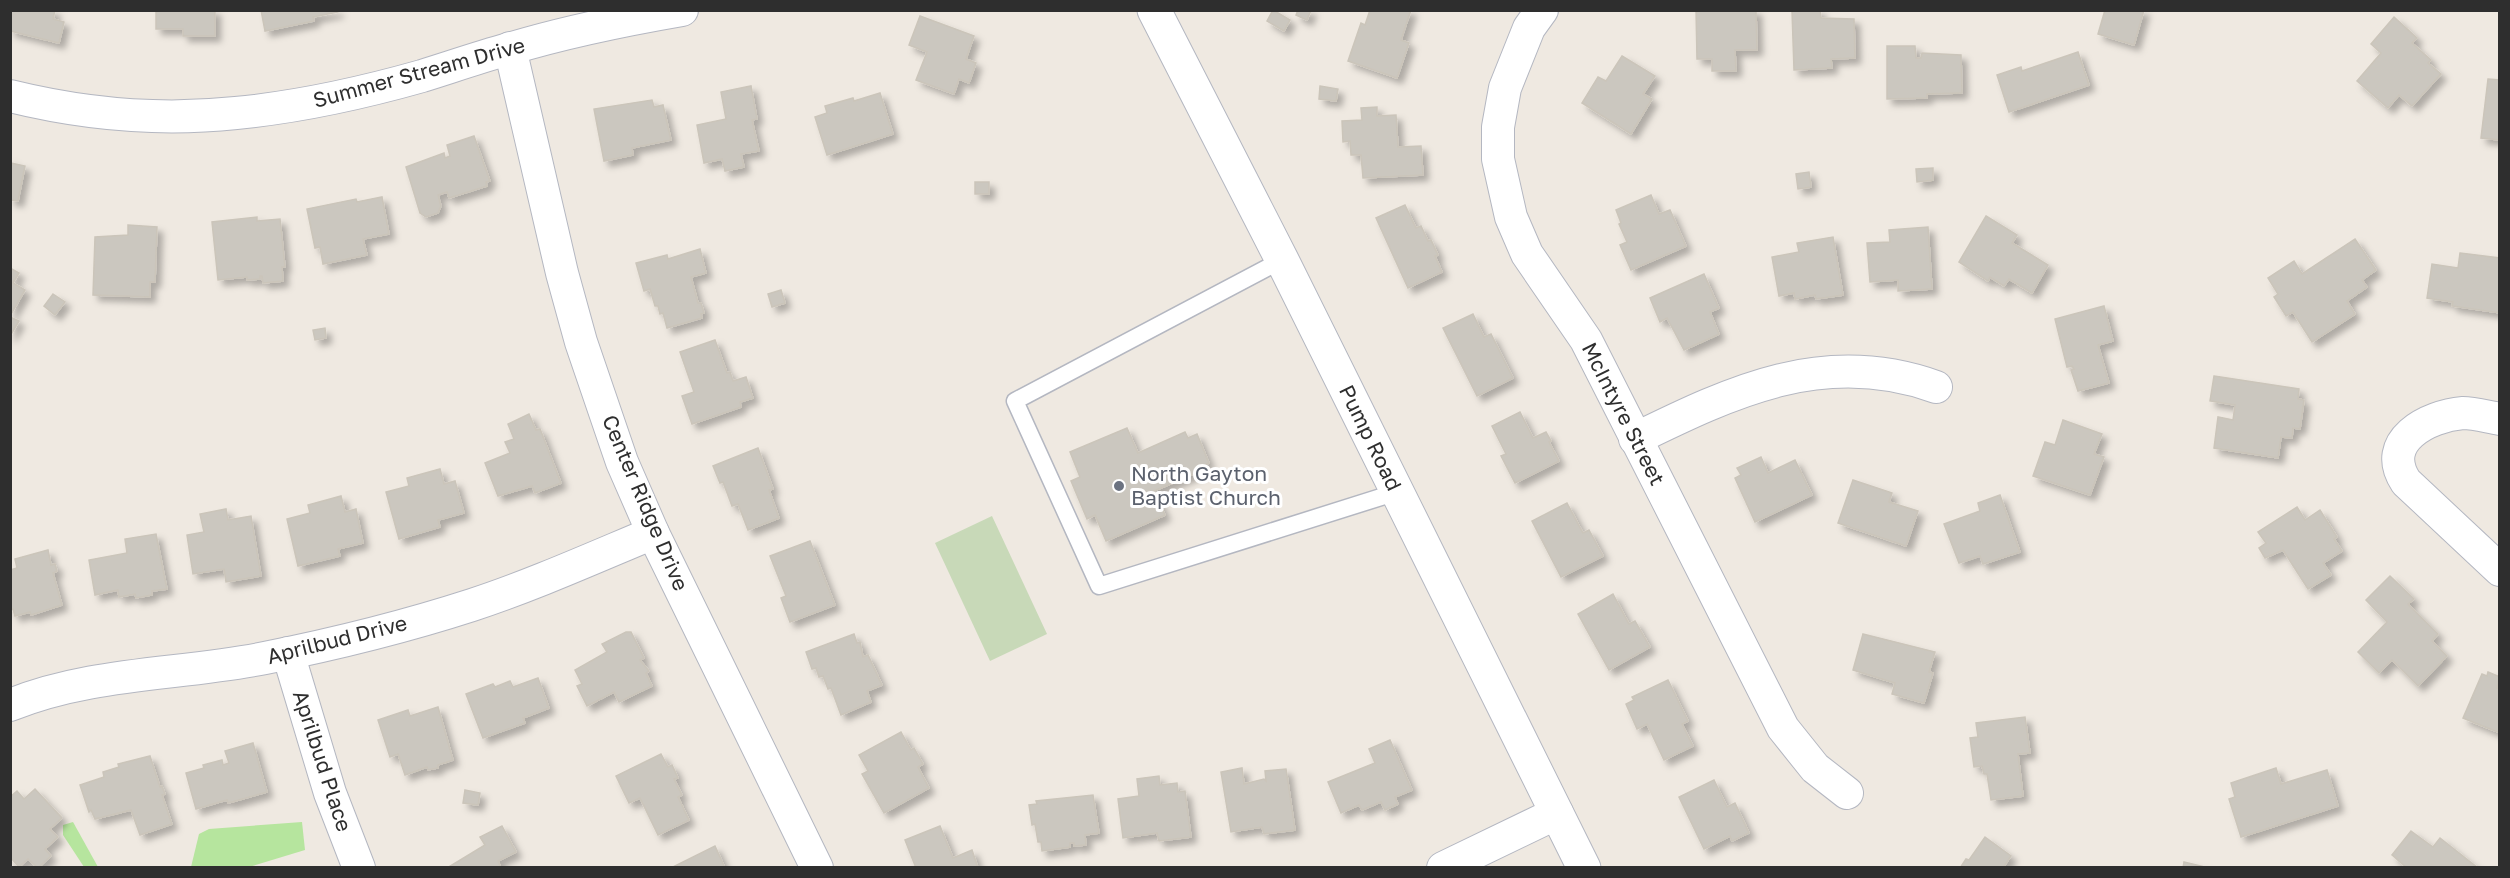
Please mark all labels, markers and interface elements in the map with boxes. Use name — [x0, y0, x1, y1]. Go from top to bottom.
street label: Summer Stream Drive — [310, 31, 528, 113]
street label: McIntyre Street — [1577, 338, 1671, 489]
street label: Pump Road — [1334, 380, 1408, 495]
street label: Center Ridge Drive — [597, 411, 695, 594]
place label: North Gayton Baptist Church — [1131, 460, 1281, 510]
marker: North Gayton Baptist Church — [1112, 479, 1126, 493]
street label: Aprilbud Drive — [264, 609, 409, 669]
street label: Aprilbud Place — [288, 687, 358, 835]

